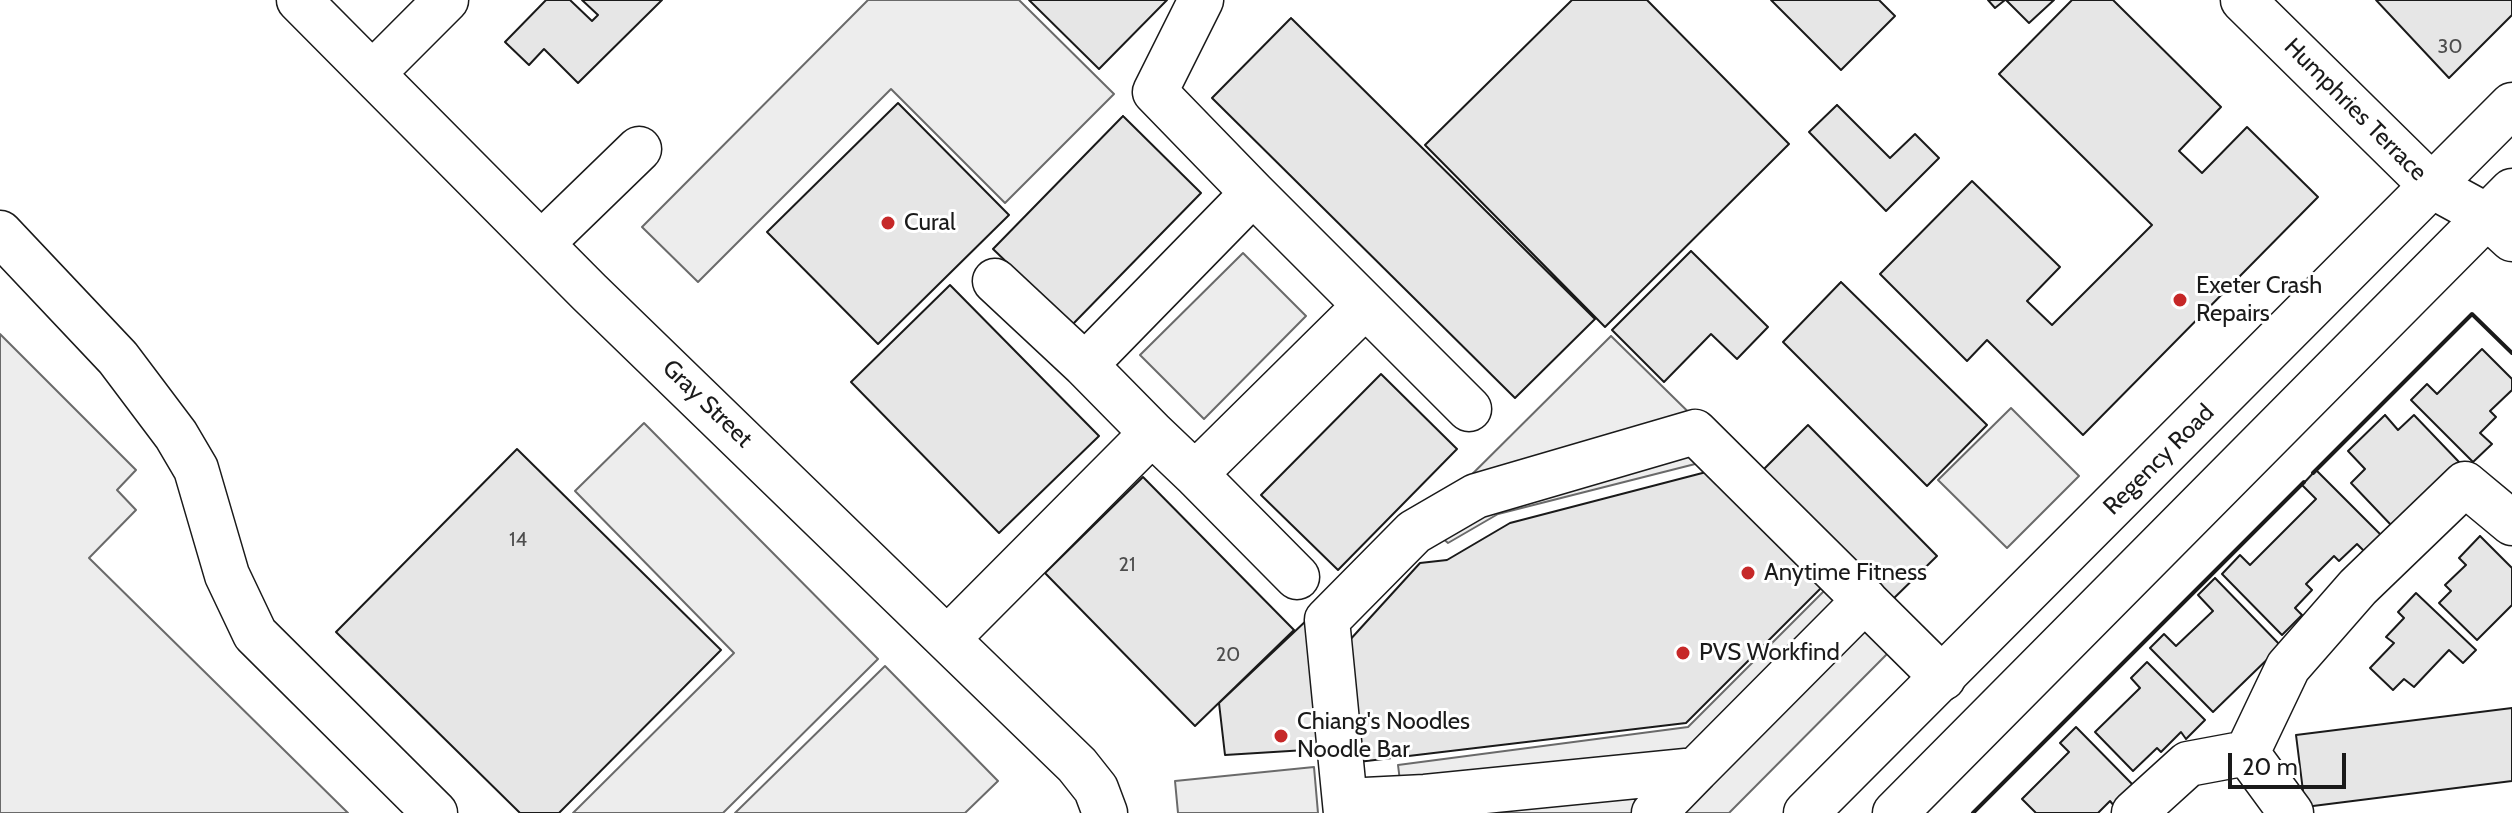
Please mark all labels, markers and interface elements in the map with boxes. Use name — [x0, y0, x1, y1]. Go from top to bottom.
street label: Humphries Terrace — [2278, 33, 2432, 187]
house number: 30 — [2438, 35, 2462, 59]
place label: Cural — [904, 209, 956, 237]
marker: Cural — [879, 214, 897, 232]
place label: Exeter Crash Repairs — [2196, 272, 2322, 328]
marker: Exeter Crash Repairs — [2171, 291, 2189, 309]
street label: Gray Street — [656, 354, 758, 454]
street label: Regency Road — [2098, 399, 2220, 521]
house number: 14 — [509, 528, 527, 552]
house number: 21 — [1119, 553, 1135, 577]
place label: Anytime Fitness — [1764, 559, 1927, 587]
marker: Anytime Fitness — [1739, 564, 1757, 582]
place label: PVS Workfind — [1699, 639, 1840, 667]
house number: 20 — [1216, 643, 1240, 667]
marker: PVS Workfind — [1674, 644, 1692, 662]
place label: Chiang's Noodles Noodle Bar — [1297, 708, 1470, 764]
marker: Chiang's Noodles Noodle Bar — [1272, 727, 1290, 745]
scale bar — [2232, 737, 2350, 787]
text: 20 m — [2242, 752, 2298, 781]

